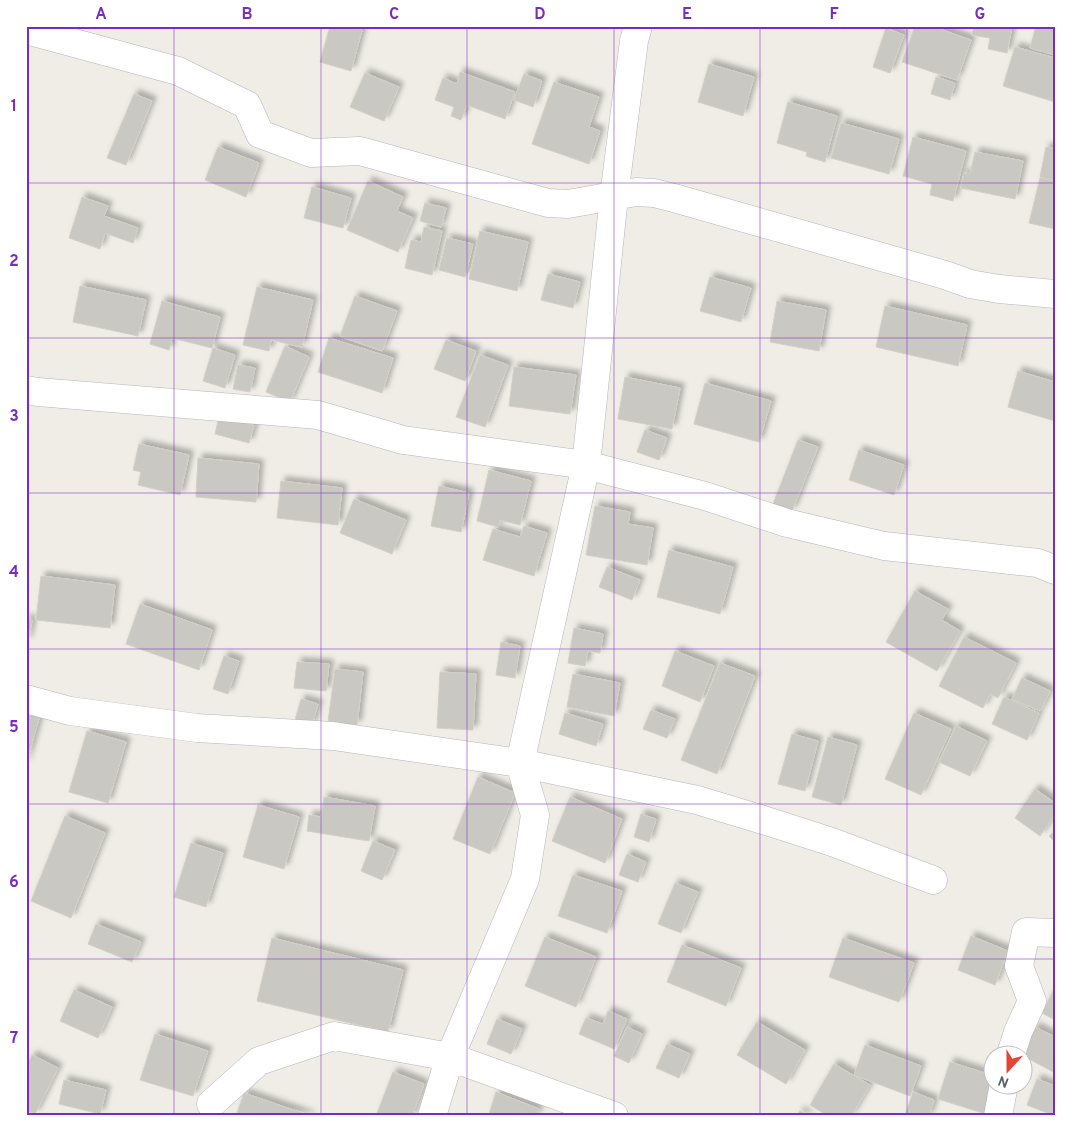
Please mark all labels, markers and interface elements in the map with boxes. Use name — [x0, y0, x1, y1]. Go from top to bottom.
text: A — [95, 5, 107, 25]
text: B — [241, 5, 253, 25]
text: C — [389, 5, 399, 25]
text: D — [534, 5, 546, 25]
text: E — [682, 5, 692, 25]
text: F — [829, 5, 839, 25]
text: G — [975, 5, 985, 25]
text: 1 — [11, 97, 17, 117]
text: 2 — [9, 252, 19, 272]
text: 3 — [9, 407, 19, 427]
text: 4 — [9, 563, 19, 583]
text: 5 — [9, 718, 19, 738]
text: 6 — [9, 873, 19, 893]
text: 7 — [10, 1029, 18, 1049]
north arrow — [984, 1044, 1034, 1094]
text: N — [996, 1071, 1012, 1090]

